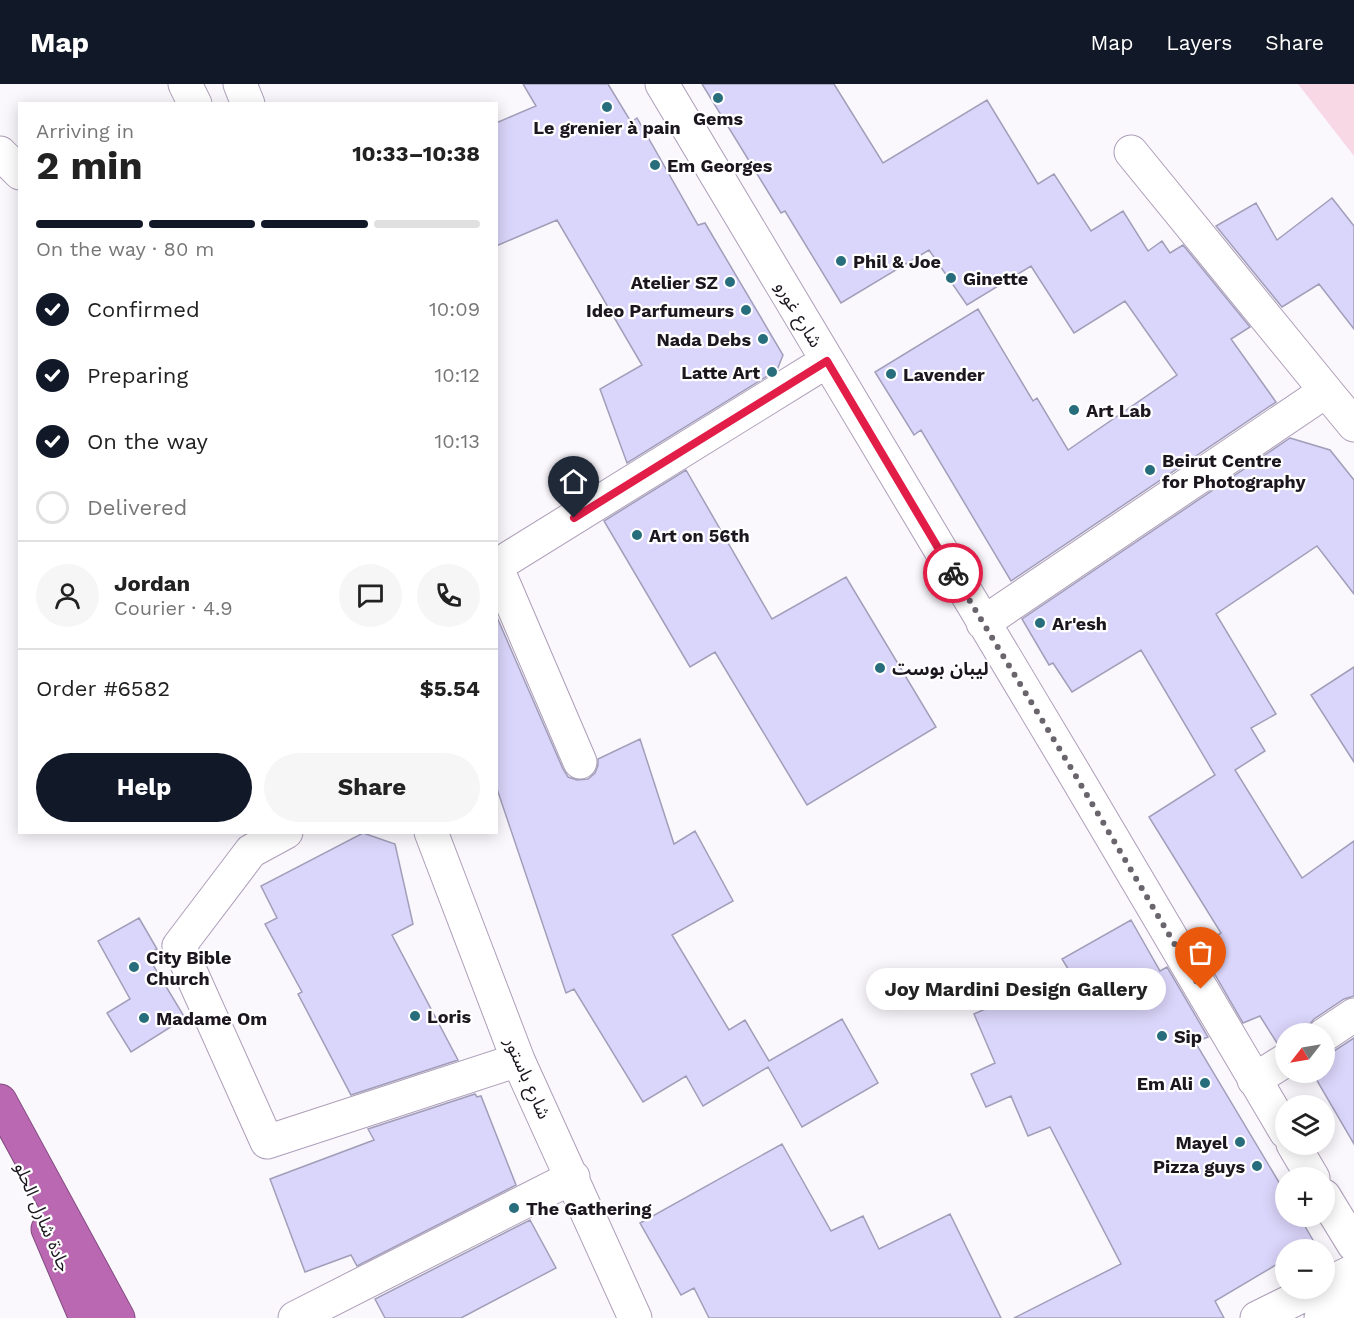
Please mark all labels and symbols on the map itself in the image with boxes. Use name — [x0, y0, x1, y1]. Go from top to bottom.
marker: Gems — [711, 91, 725, 105]
marker: Le grenier à pain — [600, 100, 614, 114]
place label: Gems — [693, 108, 743, 129]
place label: Le grenier à pain — [533, 117, 681, 138]
place label: Em Georges — [667, 155, 773, 176]
marker: Em Georges — [648, 158, 662, 172]
place label: Phil & Joe — [853, 251, 941, 272]
marker: Phil & Joe — [834, 254, 848, 268]
place label: Ginette — [963, 268, 1028, 289]
marker: Ginette — [944, 271, 958, 285]
place label: Atelier SZ — [631, 272, 718, 293]
marker: Atelier SZ — [723, 275, 737, 289]
street label: شارع غورو — [768, 277, 827, 353]
place label: Ideo Parfumeurs — [586, 300, 734, 321]
marker: Ideo Parfumeurs — [739, 303, 753, 317]
place label: Nada Debs — [656, 329, 751, 350]
marker: Nada Debs — [756, 332, 770, 346]
place label: Latte Art — [681, 362, 760, 383]
place label: Lavender — [903, 364, 985, 385]
marker: Latte Art — [765, 365, 779, 379]
marker: Lavender — [884, 367, 898, 381]
place label: Art Lab — [1086, 400, 1151, 421]
marker: Art Lab — [1067, 403, 1081, 417]
place label: Beirut Centre for Photography — [1162, 450, 1306, 492]
pin — [548, 456, 599, 518]
marker: Beirut Centre for Photography — [1143, 463, 1157, 477]
place label: Art on 56th — [649, 525, 750, 546]
marker: Art on 56th — [630, 528, 644, 542]
courier — [923, 543, 983, 603]
place label: Ar'esh — [1052, 613, 1107, 634]
marker: Ar'esh — [1033, 616, 1047, 630]
place label: ليبان بوست — [892, 658, 989, 679]
marker: ليبان بوست — [873, 661, 887, 675]
pin — [1175, 927, 1226, 989]
place label: City Bible Church — [146, 947, 231, 989]
marker: City Bible Church — [127, 960, 141, 974]
callout: Joy Mardini Design Gallery — [865, 968, 1165, 1010]
place label: Loris — [427, 1006, 471, 1027]
place label: Madame Om — [156, 1008, 267, 1029]
marker: Loris — [408, 1009, 422, 1023]
marker: Madame Om — [137, 1011, 151, 1025]
north arrow — [1275, 1023, 1335, 1083]
place label: Sip — [1174, 1026, 1202, 1047]
marker: Sip — [1155, 1029, 1169, 1043]
street label: شارع باستور — [497, 1033, 555, 1124]
place label: Em Ali — [1137, 1073, 1193, 1094]
marker: Em Ali — [1198, 1076, 1212, 1090]
place label: Mayel — [1176, 1132, 1228, 1153]
marker: Mayel — [1233, 1135, 1247, 1149]
place label: Pizza guys — [1153, 1156, 1245, 1177]
street label: جادة شارل الحلو — [10, 1159, 75, 1275]
marker: Pizza guys — [1250, 1159, 1264, 1173]
place label: The Gathering — [526, 1198, 652, 1219]
marker: The Gathering — [507, 1201, 521, 1215]

